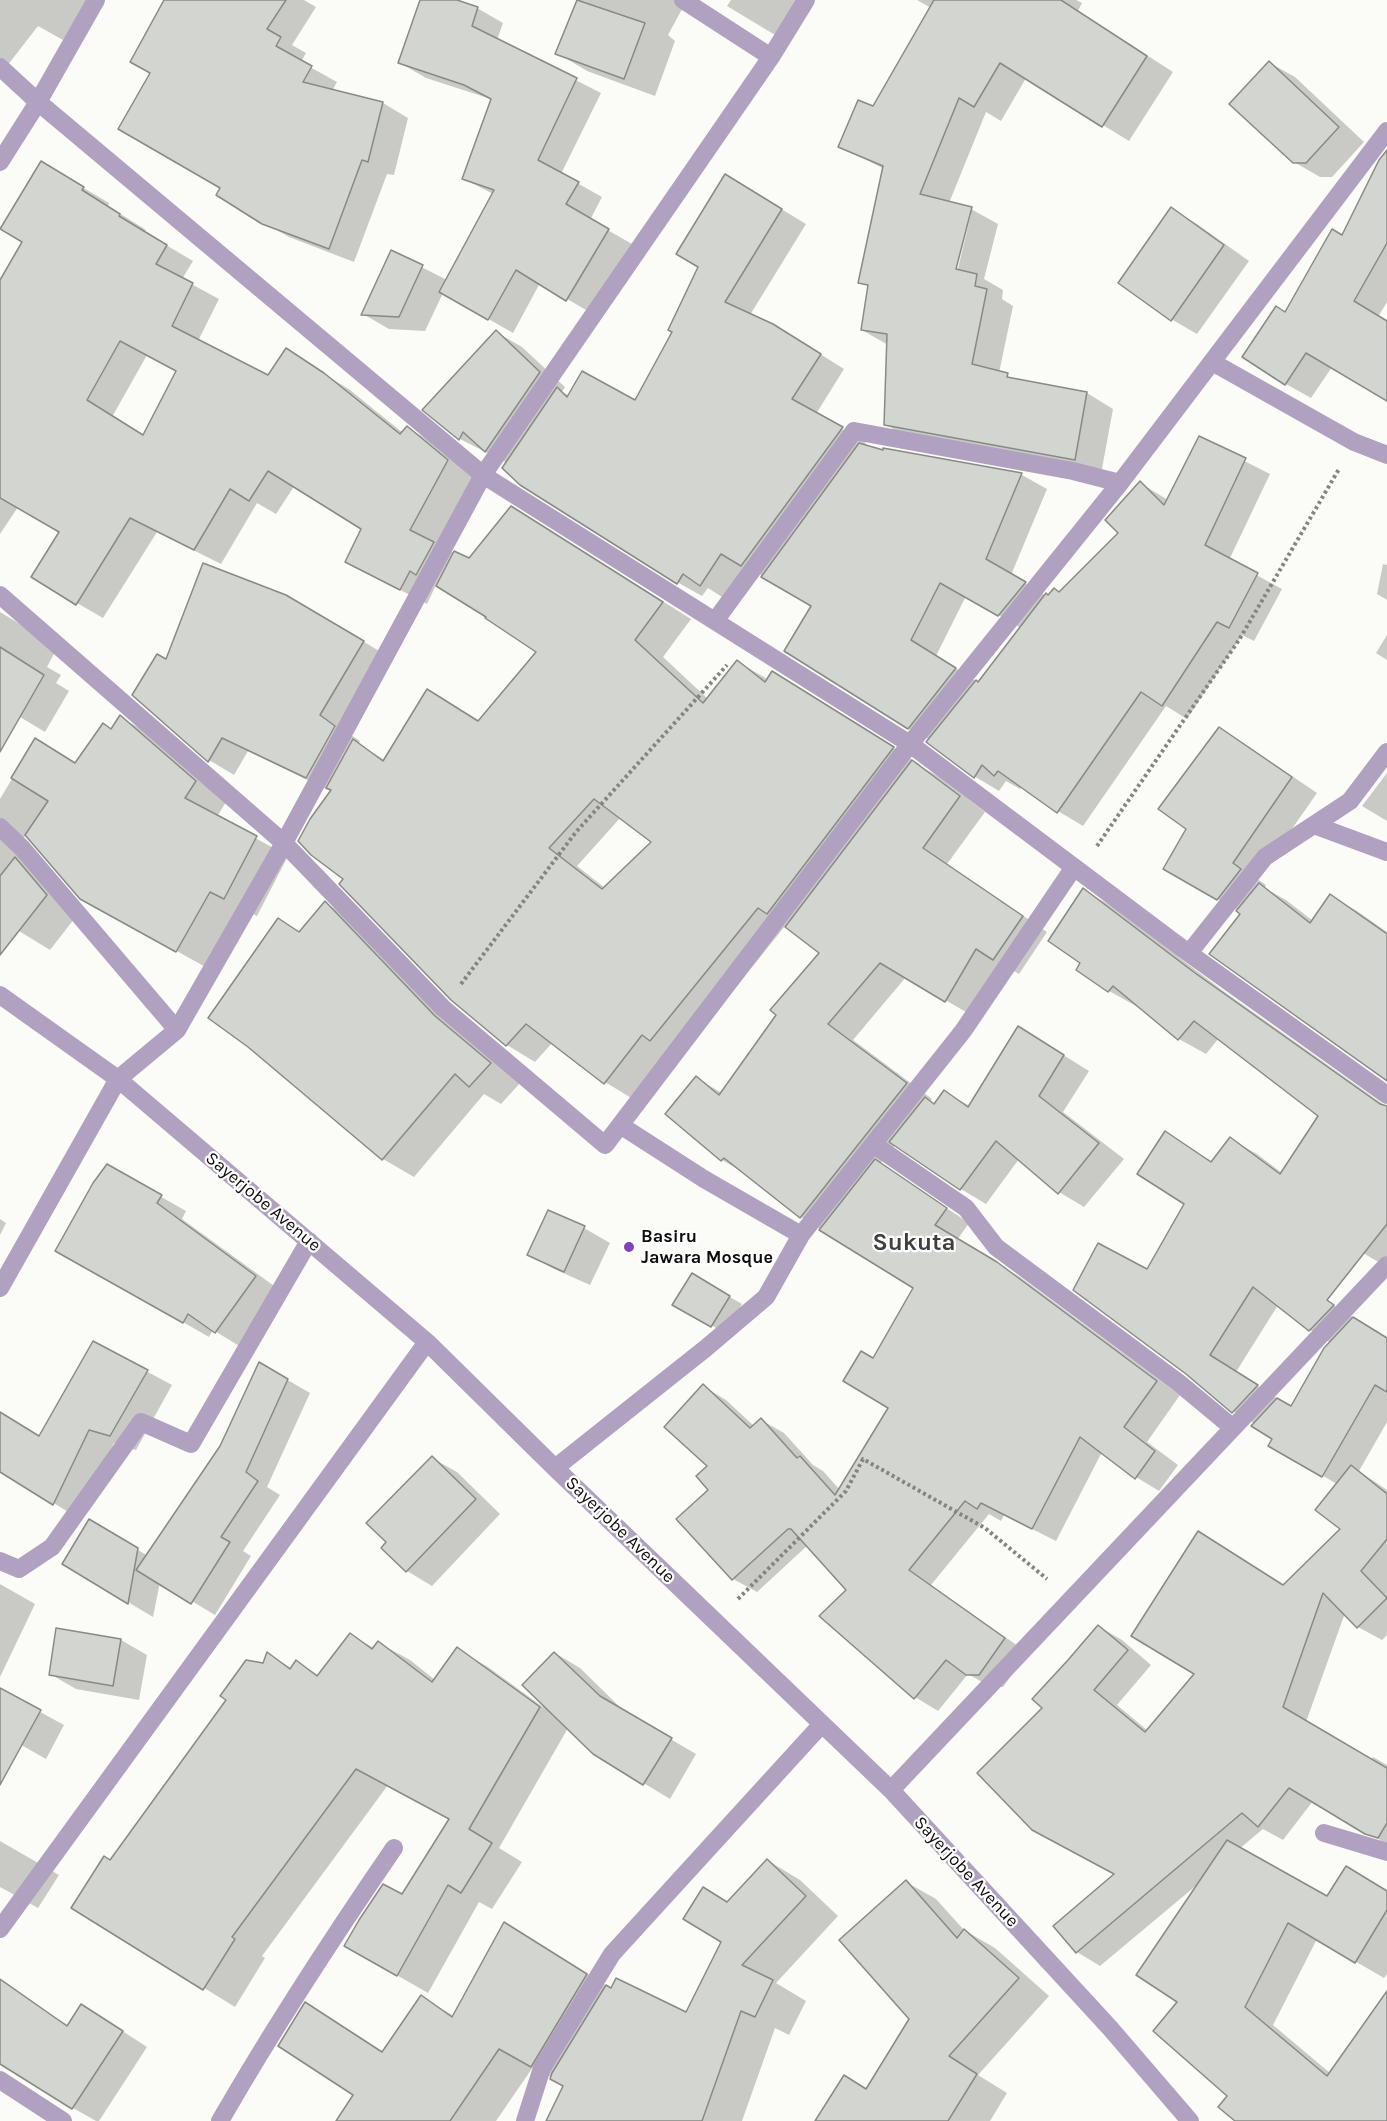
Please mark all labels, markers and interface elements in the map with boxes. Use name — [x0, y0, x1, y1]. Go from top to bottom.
street label: Sayerjobe Avenue — [201, 1148, 325, 1256]
place label: Basiru Jawara Mosque — [641, 1226, 773, 1268]
district label: Sukuta — [872, 1229, 956, 1257]
marker: Basiru Jawara Mosque — [622, 1240, 636, 1254]
street label: Sayerjobe Avenue — [561, 1472, 679, 1588]
street label: Sayerjobe Avenue — [909, 1812, 1023, 1932]

